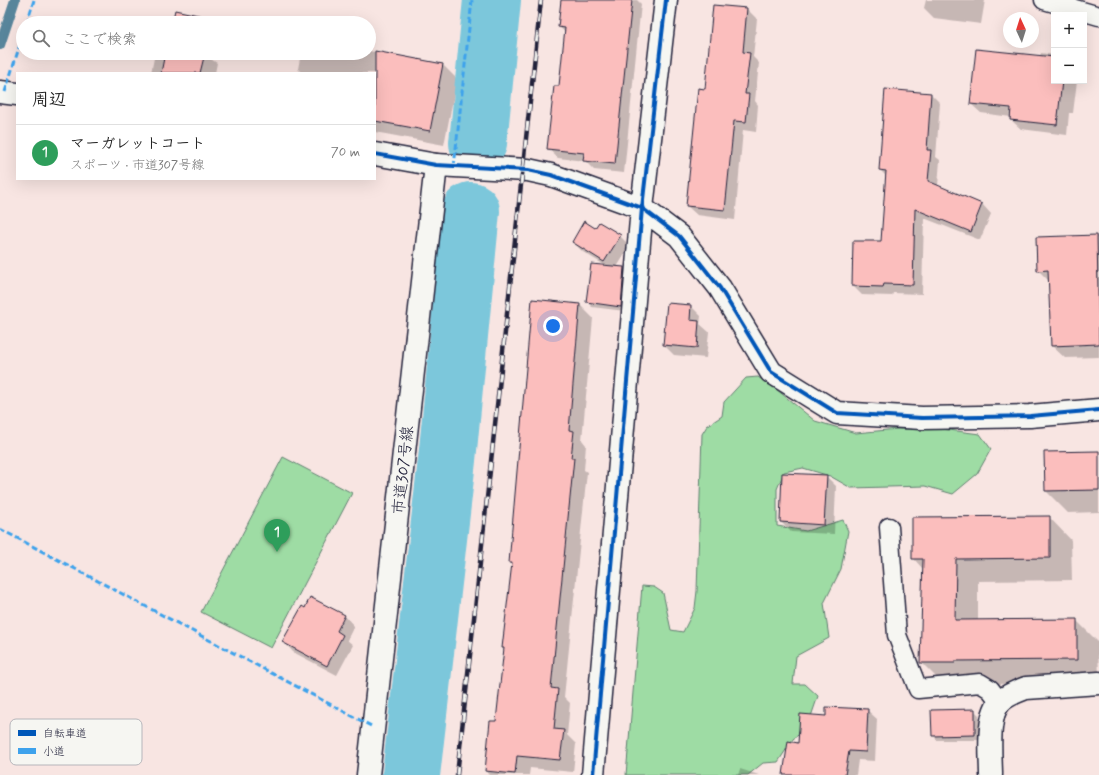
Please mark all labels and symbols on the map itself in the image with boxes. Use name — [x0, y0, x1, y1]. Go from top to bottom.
north arrow — [1003, 12, 1039, 48]
your location — [543, 316, 563, 336]
street label: 市道307号線 — [388, 425, 419, 516]
pin: 1 — [264, 519, 290, 552]
legend — [10, 719, 142, 765]
text: 自転車道 — [43, 727, 87, 741]
text: 小道 — [43, 745, 65, 759]

